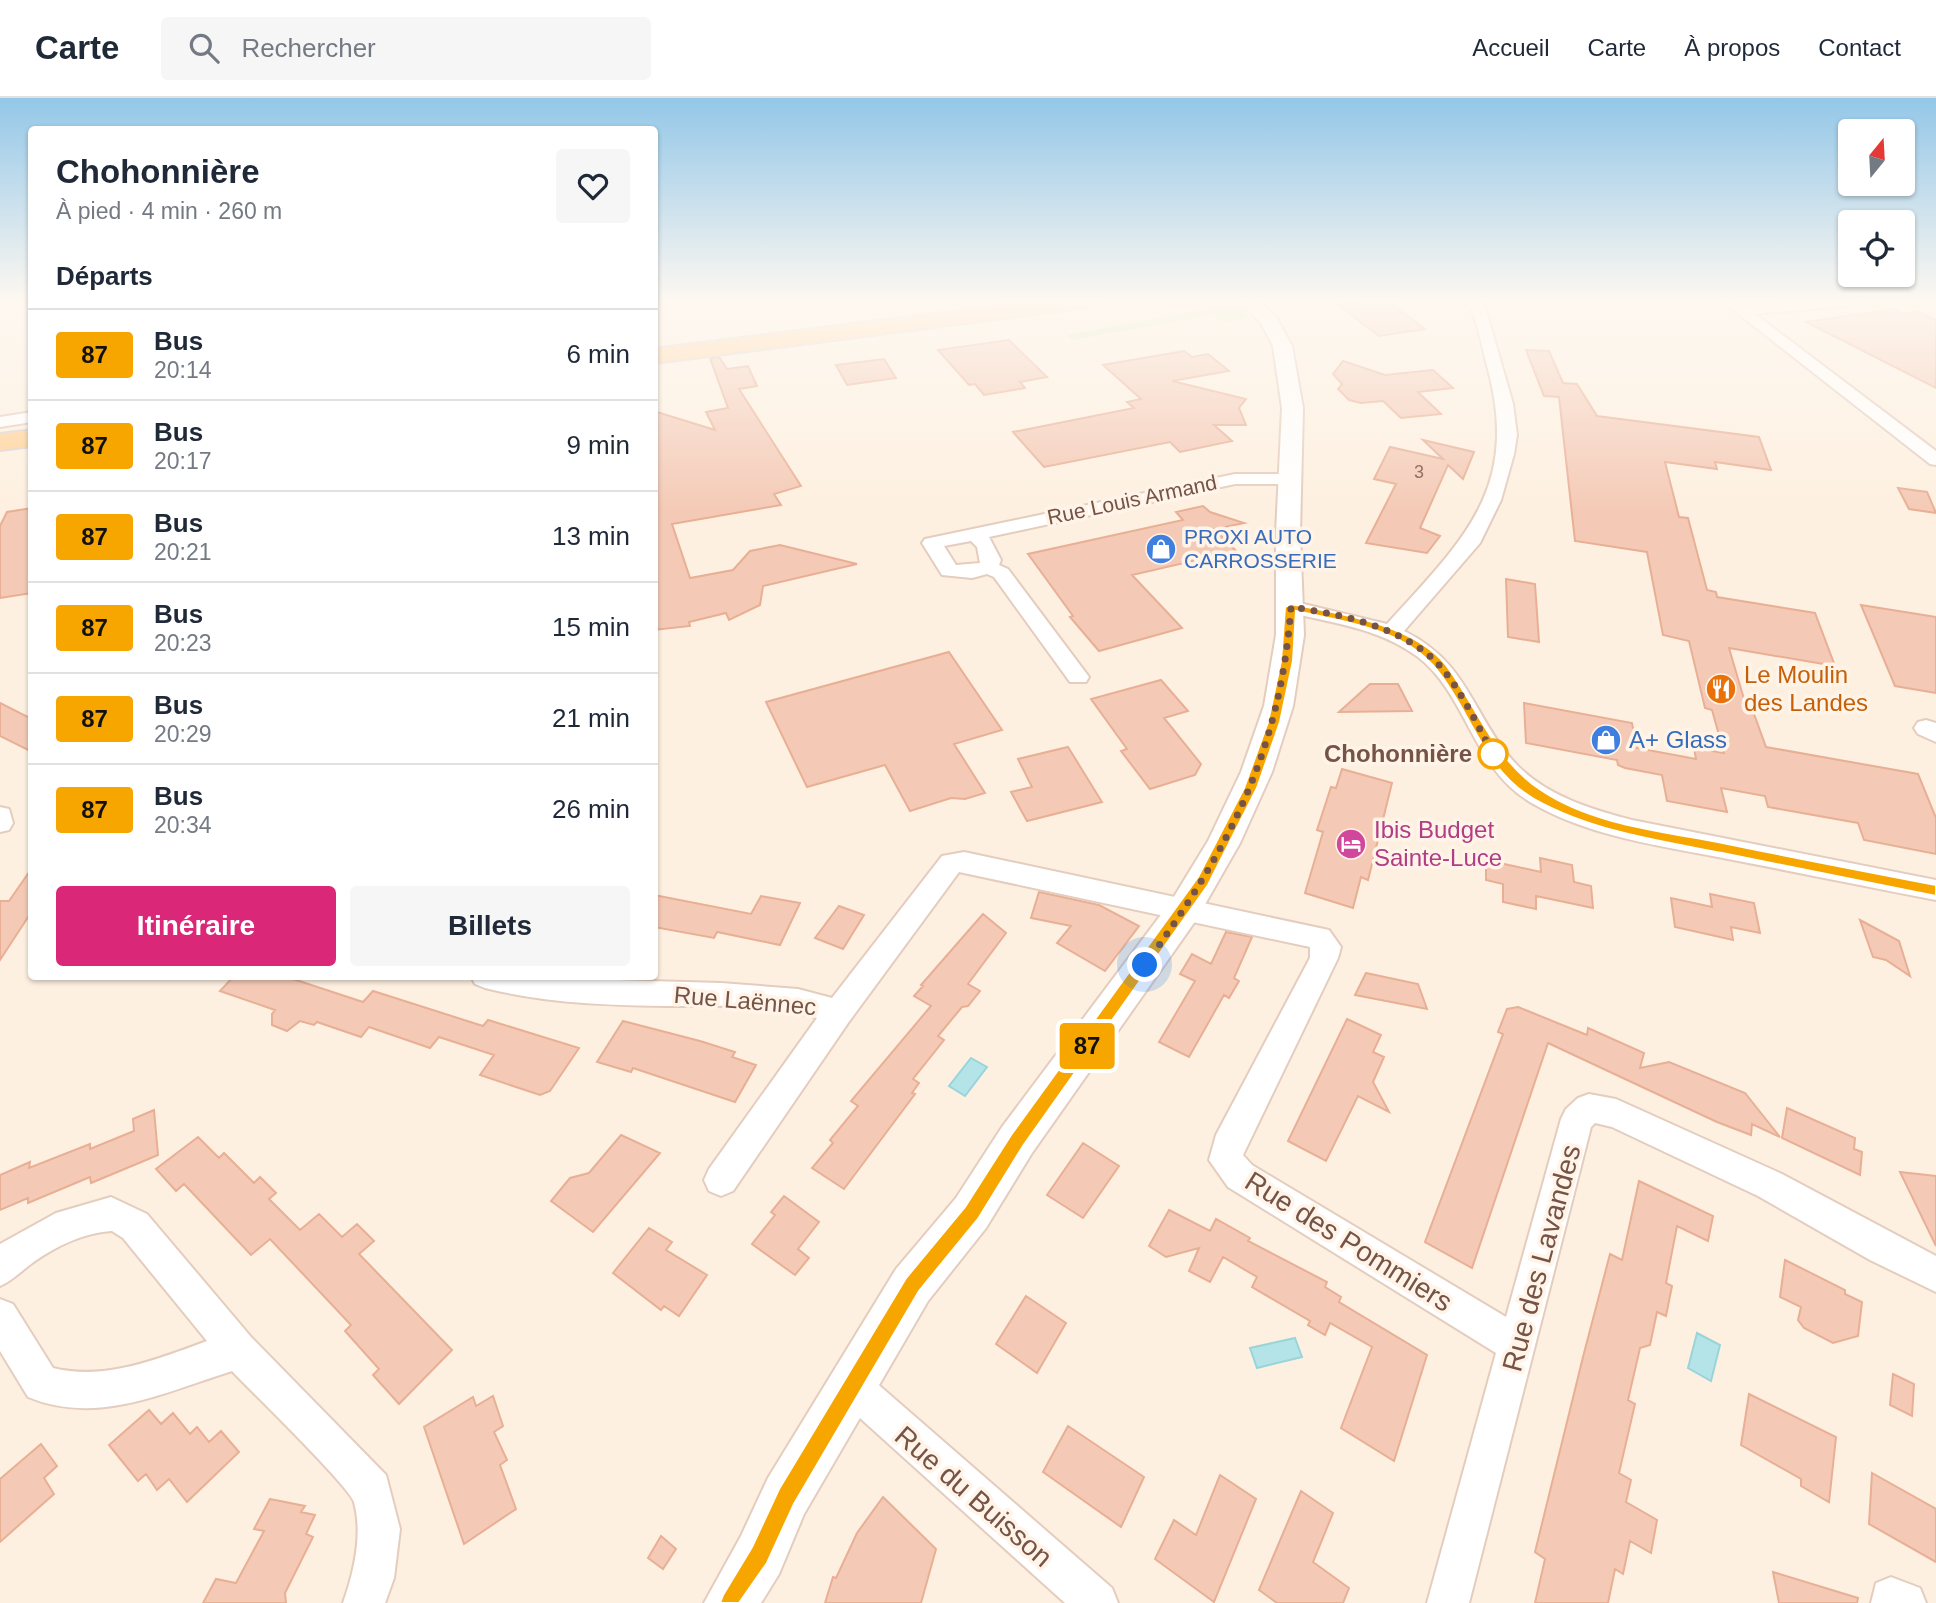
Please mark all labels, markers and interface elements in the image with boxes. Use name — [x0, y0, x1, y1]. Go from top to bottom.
search box — [161, 17, 651, 80]
text: Carte — [35, 29, 119, 66]
icon: search — [185, 29, 223, 67]
text: Rechercher — [241, 33, 376, 63]
text: Accueil — [1472, 34, 1550, 61]
text: Carte — [1588, 34, 1646, 61]
text: À propos — [1684, 34, 1780, 61]
text: Contact — [1818, 34, 1901, 61]
north arrow — [1838, 119, 1914, 196]
map controls — [1838, 119, 1915, 287]
button: heart — [556, 149, 630, 223]
text: Chohonnière — [56, 153, 260, 190]
text: À pied · 4 min · 260 m — [56, 198, 282, 224]
button: locate — [1838, 210, 1915, 287]
text: Départs — [56, 261, 153, 291]
text: Bus — [154, 326, 203, 356]
text: 6 min — [566, 339, 630, 369]
text: 87 — [81, 341, 108, 368]
text: 20:14 — [154, 357, 212, 383]
text: Bus — [154, 417, 203, 447]
text: 9 min — [566, 430, 630, 460]
text: 87 — [81, 432, 108, 459]
text: 20:17 — [154, 448, 212, 474]
house number: 3 — [1414, 462, 1424, 482]
street label: Rue Louis Armand — [1045, 470, 1219, 529]
text: Bus — [154, 508, 203, 538]
text: 13 min — [552, 521, 630, 551]
text: 87 — [81, 523, 108, 550]
place label: PROXI AUTO CARROSSERIE — [1184, 525, 1337, 572]
shop icon: PROXI AUTO CARROSSERIE — [1144, 532, 1178, 566]
text: 20:21 — [154, 539, 212, 565]
text: Bus — [154, 599, 203, 629]
text: 15 min — [552, 612, 630, 642]
text: 87 — [81, 614, 108, 641]
text: 20:23 — [154, 630, 212, 656]
place label: Le Moulin des Landes — [1744, 661, 1868, 716]
restaurant icon: Le Moulin des Landes — [1704, 672, 1738, 706]
text: Bus — [154, 690, 203, 720]
text: 21 min — [552, 703, 630, 733]
text: 87 — [81, 705, 108, 732]
text: 20:29 — [154, 721, 212, 747]
shop icon: A+ Glass — [1589, 723, 1623, 757]
place label: A+ Glass — [1629, 726, 1727, 753]
marker: Chohonnière — [1478, 739, 1508, 769]
place label: Chohonnière — [1324, 740, 1472, 767]
text: Bus — [154, 781, 203, 811]
text: 26 min — [552, 794, 630, 824]
text: 87 — [81, 796, 108, 823]
text: 20:34 — [154, 812, 212, 838]
place label: Ibis Budget Sainte-Luce — [1374, 816, 1502, 871]
hotel icon: Ibis Budget Sainte-Luce — [1334, 827, 1368, 861]
button: Itinéraire — [56, 886, 336, 966]
button: Billets — [350, 886, 630, 966]
your location — [1127, 947, 1162, 982]
street label: Rue Laënnec — [673, 981, 817, 1020]
line badge: 87 — [1056, 1023, 1118, 1069]
text: 87 — [1074, 1032, 1100, 1059]
street label: Rue des Lavandes — [1496, 1141, 1587, 1375]
street label: Rue des Pommiers — [1240, 1165, 1458, 1318]
street label: Rue du Buisson — [889, 1420, 1058, 1573]

